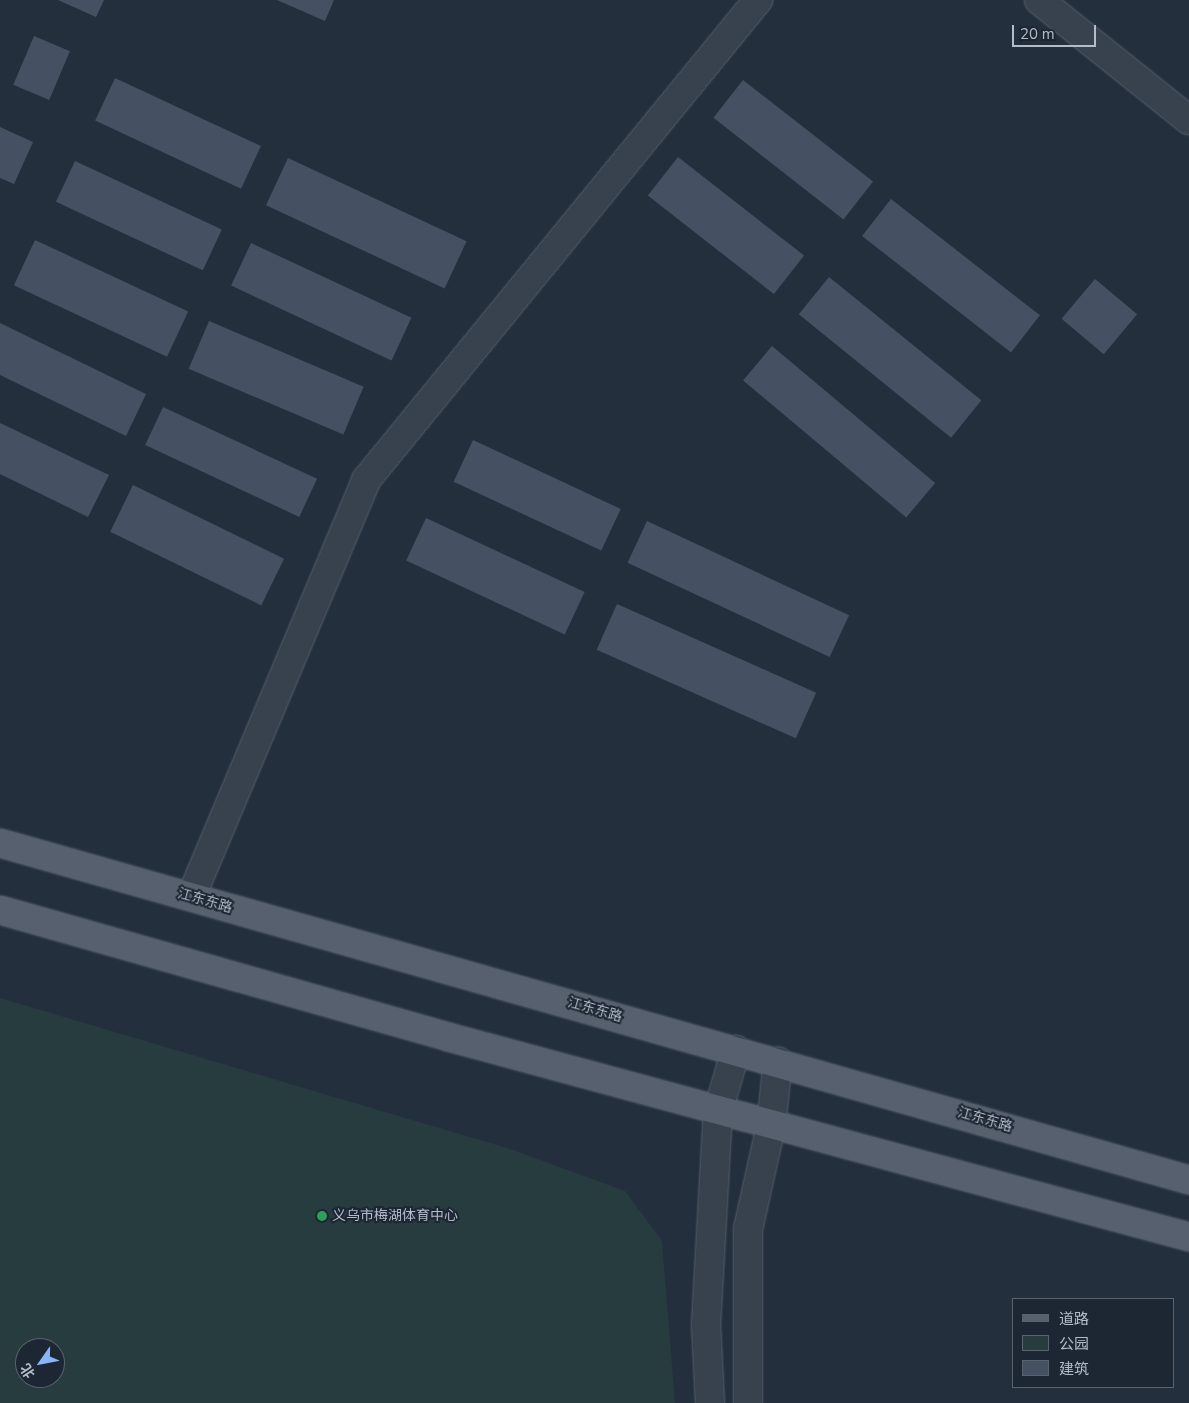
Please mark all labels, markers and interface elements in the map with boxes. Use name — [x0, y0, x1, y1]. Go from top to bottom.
scale bar — [1014, 15, 1098, 47]
text: 20 m — [1020, 24, 1055, 44]
street label: 江东东路 — [176, 885, 234, 917]
street label: 江东东路 — [566, 994, 624, 1026]
street label: 江东东路 — [956, 1104, 1014, 1136]
place label: 义乌市梅湖体育中心 — [332, 1208, 458, 1224]
marker: 义乌市梅湖体育中心 — [316, 1210, 328, 1222]
legend — [1012, 1298, 1174, 1388]
text: 道路 — [1059, 1309, 1089, 1329]
text: 公园 — [1059, 1334, 1089, 1354]
north arrow — [15, 1338, 65, 1388]
text: 建筑 — [1059, 1359, 1089, 1379]
text: 北 — [16, 1360, 40, 1382]

